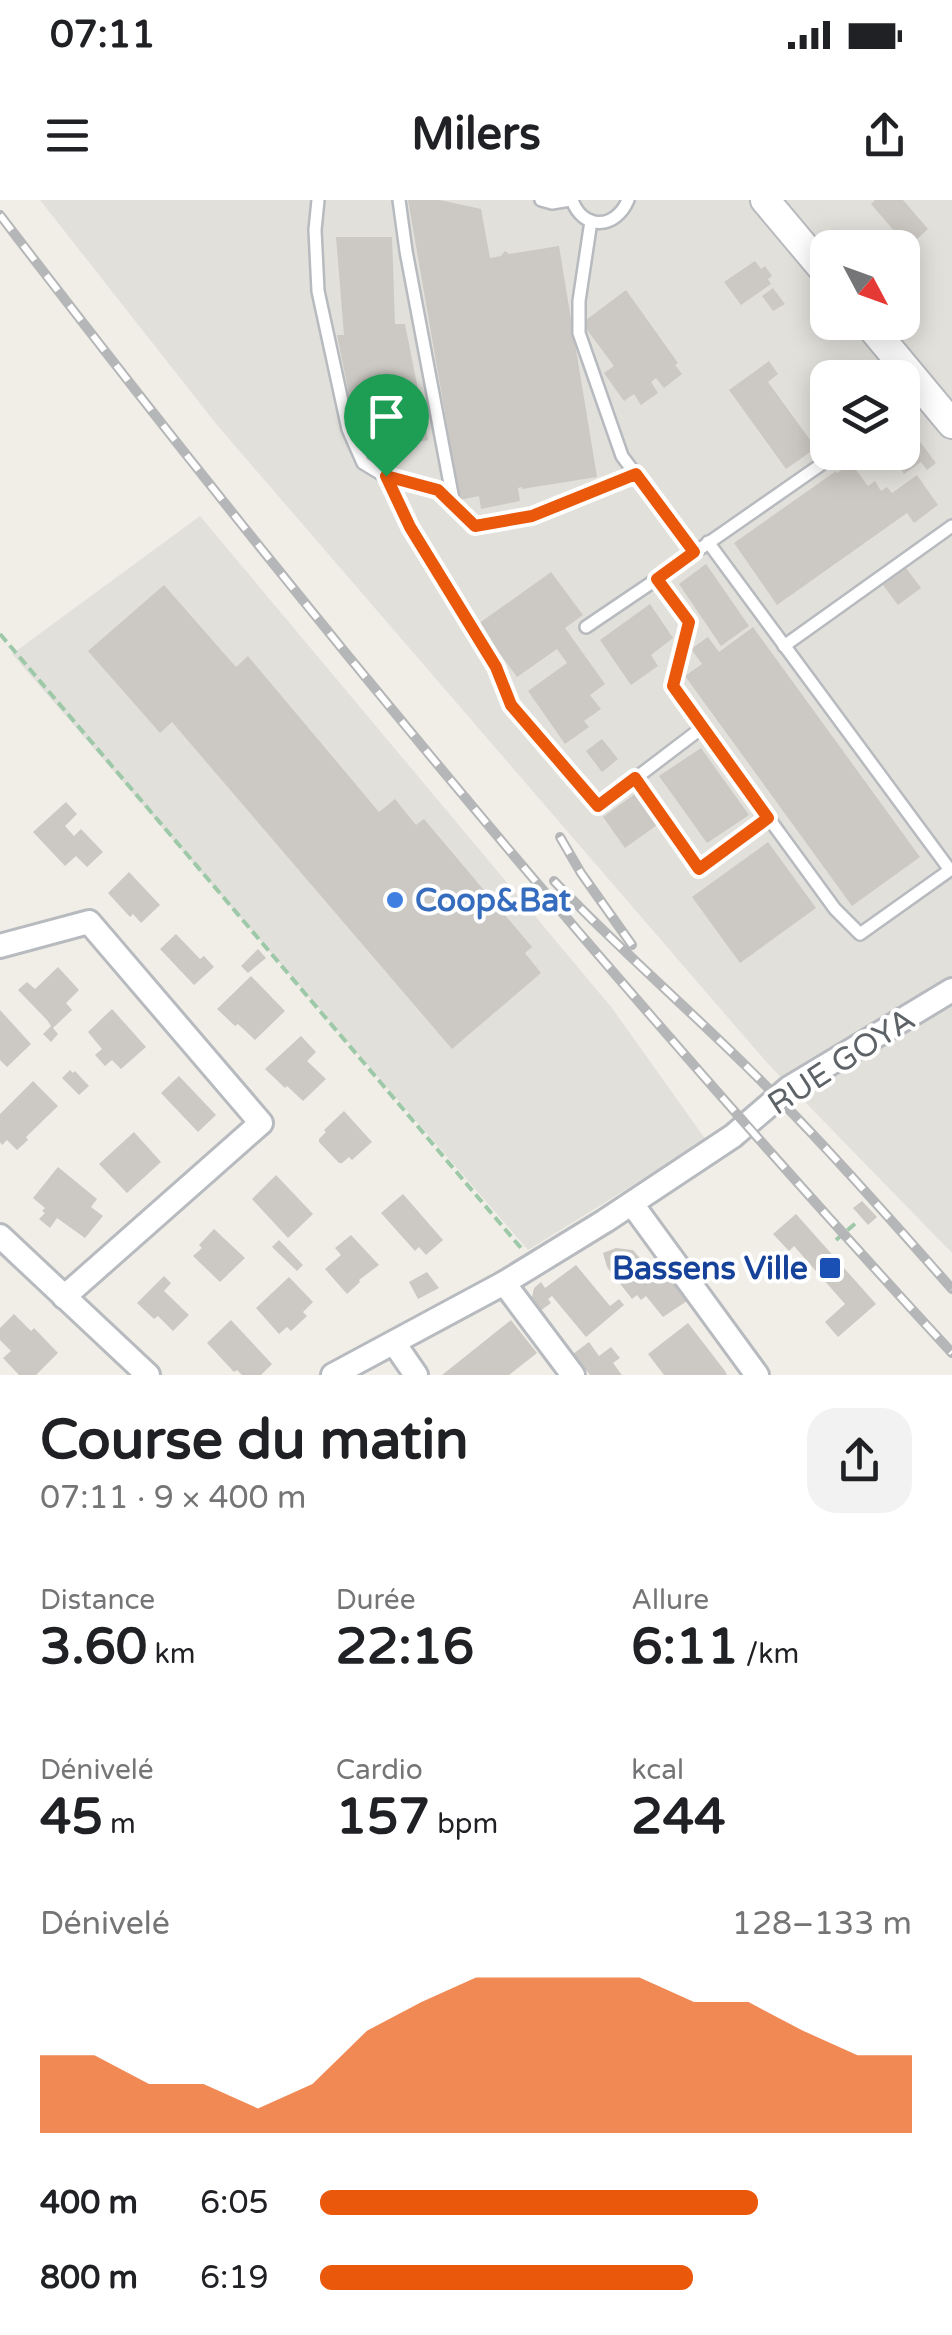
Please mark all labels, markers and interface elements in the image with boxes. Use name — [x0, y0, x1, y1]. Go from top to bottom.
text: 07:11 — [50, 12, 155, 58]
icon: menu — [40, 108, 95, 163]
text: Milers — [411, 108, 541, 162]
icon: share — [857, 108, 912, 163]
north arrow — [810, 230, 920, 340]
map controls — [810, 230, 920, 470]
button: layers — [810, 360, 920, 470]
pin — [344, 374, 429, 477]
icon: arrive — [359, 389, 414, 444]
place label: Coop&Bat — [415, 882, 572, 920]
marker: Coop&Bat — [384, 889, 406, 911]
street label: RUE GOYA — [761, 1000, 922, 1123]
place label: Bassens Ville — [612, 1250, 808, 1288]
marker: Bassens Ville — [817, 1255, 843, 1281]
text: Course du matin — [40, 1408, 469, 1474]
button: share — [807, 1408, 912, 1513]
text: 07:11 · 9 × 400 m — [40, 1479, 306, 1517]
text: Distance — [40, 1583, 155, 1617]
text: Durée — [336, 1583, 416, 1617]
text: Allure — [631, 1583, 709, 1617]
text: 3.60 — [40, 1617, 147, 1677]
text: 22:16 — [336, 1617, 474, 1677]
text: 6:11 — [631, 1617, 739, 1677]
text: km — [147, 1637, 195, 1671]
text: /km — [739, 1637, 799, 1671]
text: Dénivelé — [40, 1753, 154, 1787]
text: Cardio — [336, 1753, 423, 1787]
text: kcal — [631, 1753, 684, 1787]
text: 45 — [40, 1787, 103, 1847]
text: 157 — [336, 1787, 430, 1847]
text: 244 — [631, 1787, 726, 1847]
text: m — [103, 1807, 136, 1841]
text: bpm — [430, 1807, 498, 1841]
text: Dénivelé — [40, 1905, 170, 1943]
text: 128–133 m — [732, 1905, 912, 1943]
text: 400 m — [40, 2184, 138, 2222]
text: 6:05 — [200, 2184, 269, 2222]
text: 800 m — [40, 2259, 138, 2297]
text: 6:19 — [200, 2259, 269, 2297]

